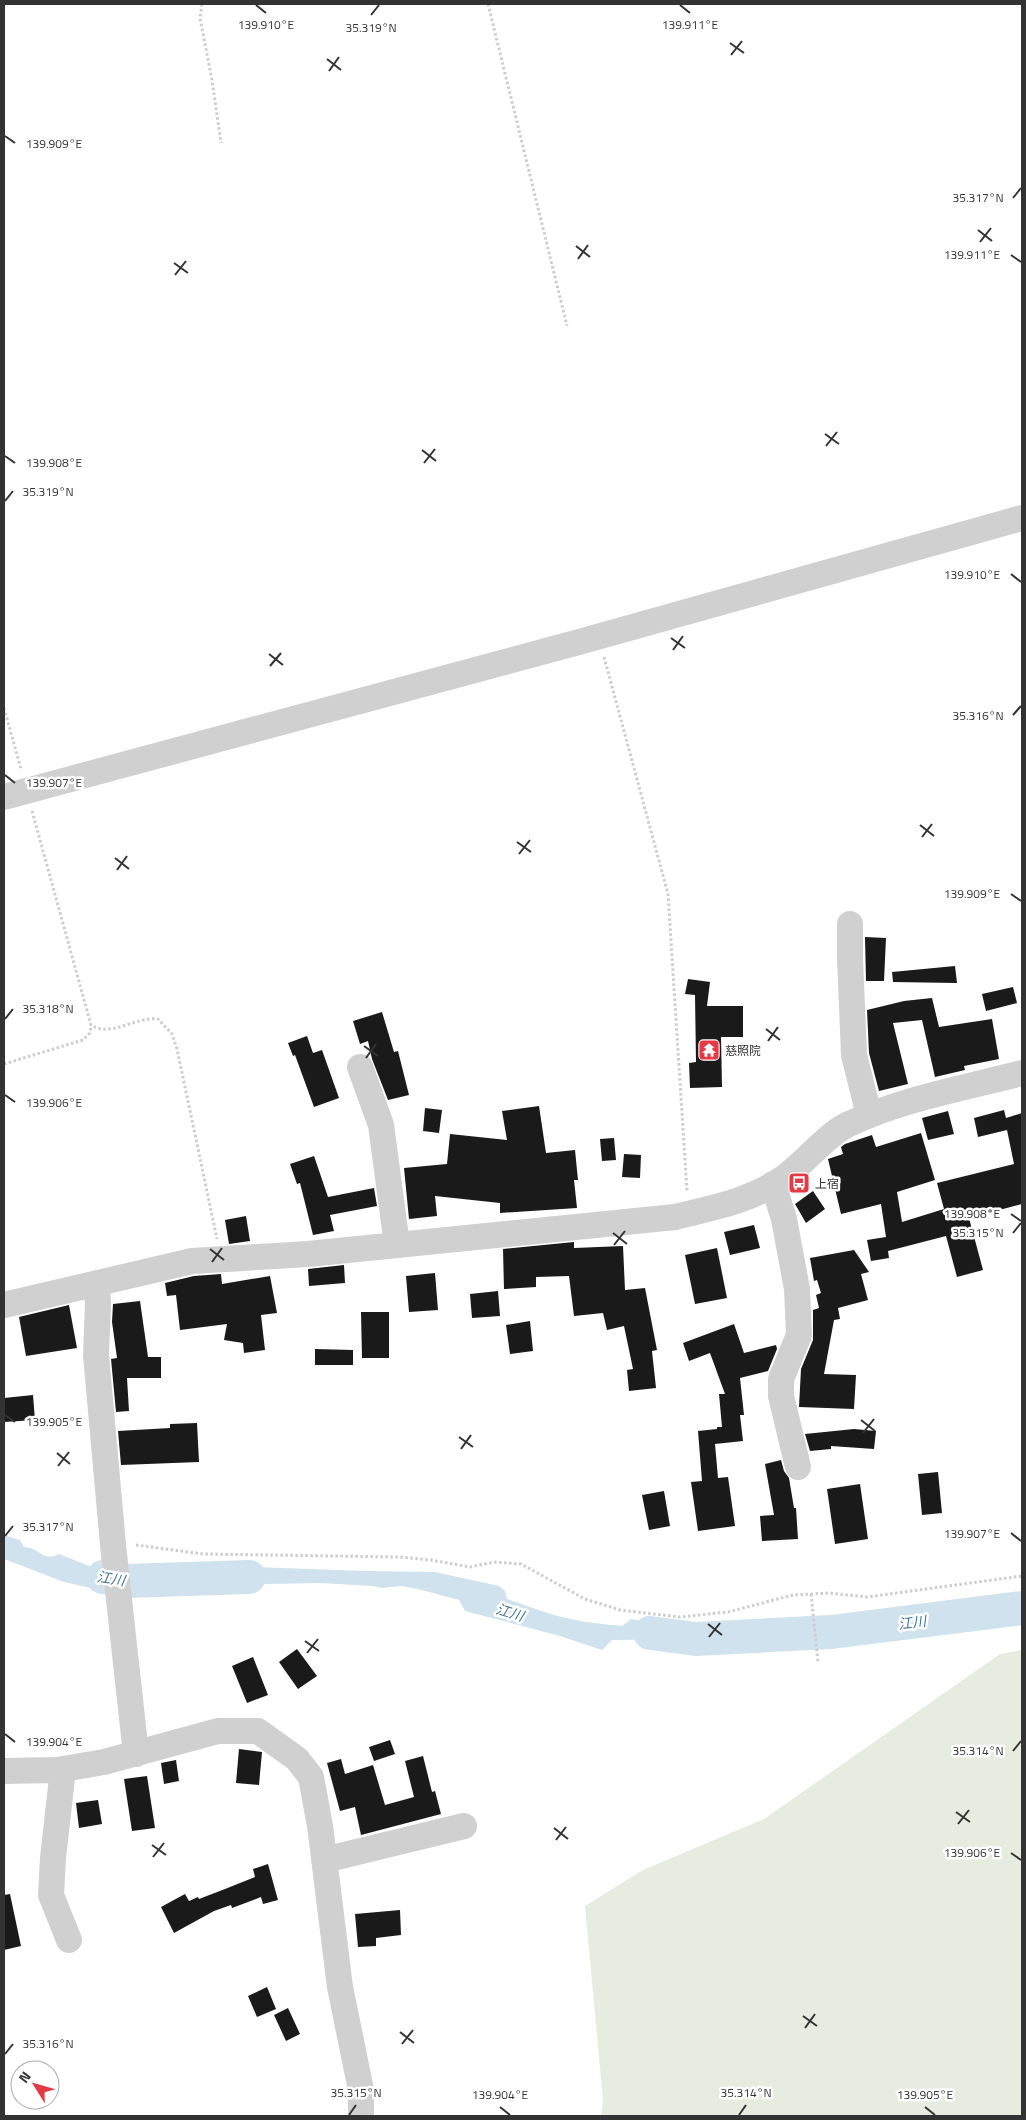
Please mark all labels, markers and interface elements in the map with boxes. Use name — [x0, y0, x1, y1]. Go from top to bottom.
text: 139.910°E — [238, 15, 294, 34]
text: 139.911°E — [662, 15, 718, 34]
text: 35.319°N — [345, 18, 397, 37]
text: 139.909°E — [26, 134, 82, 153]
text: 35.317°N — [952, 188, 1004, 207]
text: 139.911°E — [944, 245, 1000, 264]
text: 139.908°E — [26, 453, 82, 472]
text: 35.319°N — [22, 482, 74, 501]
text: 139.910°E — [944, 565, 1000, 584]
text: 35.316°N — [952, 706, 1004, 725]
text: 139.907°E — [26, 773, 82, 792]
text: 139.909°E — [944, 884, 1000, 903]
text: 35.318°N — [22, 999, 74, 1018]
temple icon: 慈照院 — [697, 1038, 721, 1062]
place label: 慈照院 — [725, 1041, 761, 1060]
text: 139.906°E — [26, 1093, 82, 1112]
bus stop icon: 上宿 — [787, 1171, 811, 1195]
place label: 上宿 — [815, 1174, 839, 1193]
text: 139.908°E — [944, 1204, 1000, 1223]
text: 35.315°N — [952, 1223, 1004, 1242]
text: 139.905°E — [26, 1412, 82, 1431]
text: 35.317°N — [22, 1517, 74, 1536]
text: 139.907°E — [944, 1524, 1000, 1543]
water label: 江川 — [96, 1565, 128, 1591]
water label: 江川 — [494, 1598, 528, 1627]
water label: 江川 — [897, 1610, 929, 1634]
text: 139.904°E — [26, 1732, 82, 1751]
text: 35.314°N — [952, 1741, 1004, 1760]
text: 139.906°E — [944, 1843, 1000, 1862]
text: 35.316°N — [22, 2034, 74, 2053]
north arrow — [10, 2060, 60, 2110]
text: N — [13, 2067, 36, 2087]
text: 35.315°N — [330, 2083, 382, 2102]
text: 35.314°N — [720, 2083, 772, 2102]
text: 139.904°E — [472, 2085, 528, 2104]
text: 139.905°E — [897, 2085, 953, 2104]

